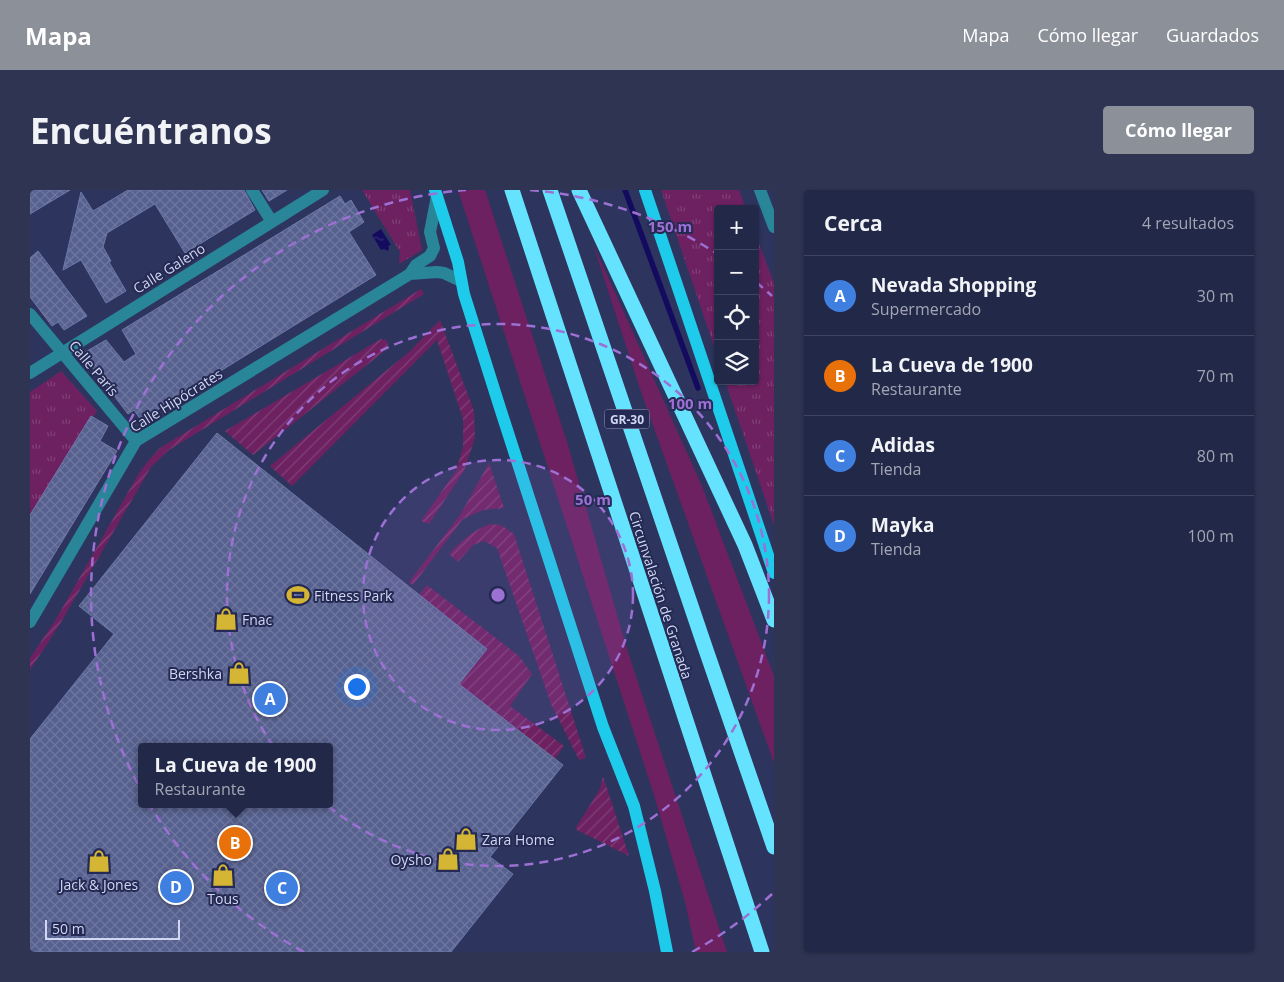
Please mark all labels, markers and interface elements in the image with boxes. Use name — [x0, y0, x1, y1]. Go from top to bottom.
text: Mapa — [25, 19, 92, 52]
text: Mapa — [962, 23, 1009, 47]
text: Cómo llegar — [1037, 23, 1138, 47]
text: Guardados — [1166, 23, 1259, 47]
button: Cómo llegar — [1103, 106, 1254, 154]
text: Encuéntranos — [30, 107, 272, 154]
map controls — [714, 205, 759, 385]
button: + — [714, 205, 759, 250]
text: Cerca — [824, 209, 883, 237]
text: 4 resultados — [1142, 212, 1234, 234]
text: 150 m — [648, 216, 692, 236]
street label: Calle Galeno — [129, 238, 209, 298]
button: − — [714, 250, 759, 295]
text: Nevada Shopping — [871, 272, 1036, 298]
text: A — [834, 285, 846, 307]
text: 30 m — [1197, 285, 1234, 307]
button: locate — [714, 295, 759, 340]
text: Supermercado — [871, 298, 981, 320]
street label: Calle París — [65, 336, 123, 400]
button: layers — [714, 340, 759, 385]
text: La Cueva de 1900 — [871, 352, 1033, 378]
street label: Calle Hipócrates — [126, 364, 226, 436]
text: B — [835, 365, 845, 387]
text: 70 m — [1197, 365, 1234, 387]
text: Restaurante — [871, 378, 962, 400]
text: 100 m — [668, 393, 712, 413]
road number: GR-30 — [604, 410, 650, 428]
text: Adidas — [871, 432, 935, 458]
text: C — [835, 445, 845, 467]
text: 80 m — [1197, 445, 1234, 467]
text: Tienda — [871, 458, 921, 480]
text: 50 m — [575, 489, 611, 509]
street label: Circunvalación de Granada — [625, 509, 697, 681]
text: Mayka — [871, 512, 934, 538]
text: D — [834, 525, 846, 547]
text: 100 m — [1188, 525, 1234, 547]
text: Tienda — [871, 538, 921, 560]
sports icon: Fitness Park — [285, 582, 311, 608]
place label: Fitness Park — [314, 586, 393, 605]
centre of rings — [489, 586, 507, 604]
shop icon: Fnac — [213, 606, 239, 632]
place label: Fnac — [242, 610, 273, 629]
shop icon: Bershka — [226, 660, 252, 686]
place label: Bershka — [169, 664, 222, 683]
your location — [344, 674, 370, 700]
pin: A — [254, 680, 286, 718]
popup — [138, 743, 333, 808]
text: La Cueva de 1900 — [155, 752, 316, 778]
text: Restaurante — [155, 778, 245, 800]
pin: B — [219, 824, 251, 862]
shop icon: Zara Home — [453, 826, 479, 852]
place label: Zara Home — [482, 830, 555, 849]
shop icon: Oysho — [435, 846, 461, 872]
shop icon: Jack & Jones — [86, 848, 112, 874]
place label: Oysho — [390, 850, 432, 869]
shop icon: Tous — [210, 862, 236, 888]
pin: D — [160, 868, 192, 906]
pin: C — [266, 869, 298, 907]
place label: Jack & Jones — [58, 875, 139, 894]
place label: Tous — [207, 889, 239, 908]
scale bar — [45, 917, 180, 940]
text: 50 m — [52, 919, 85, 938]

